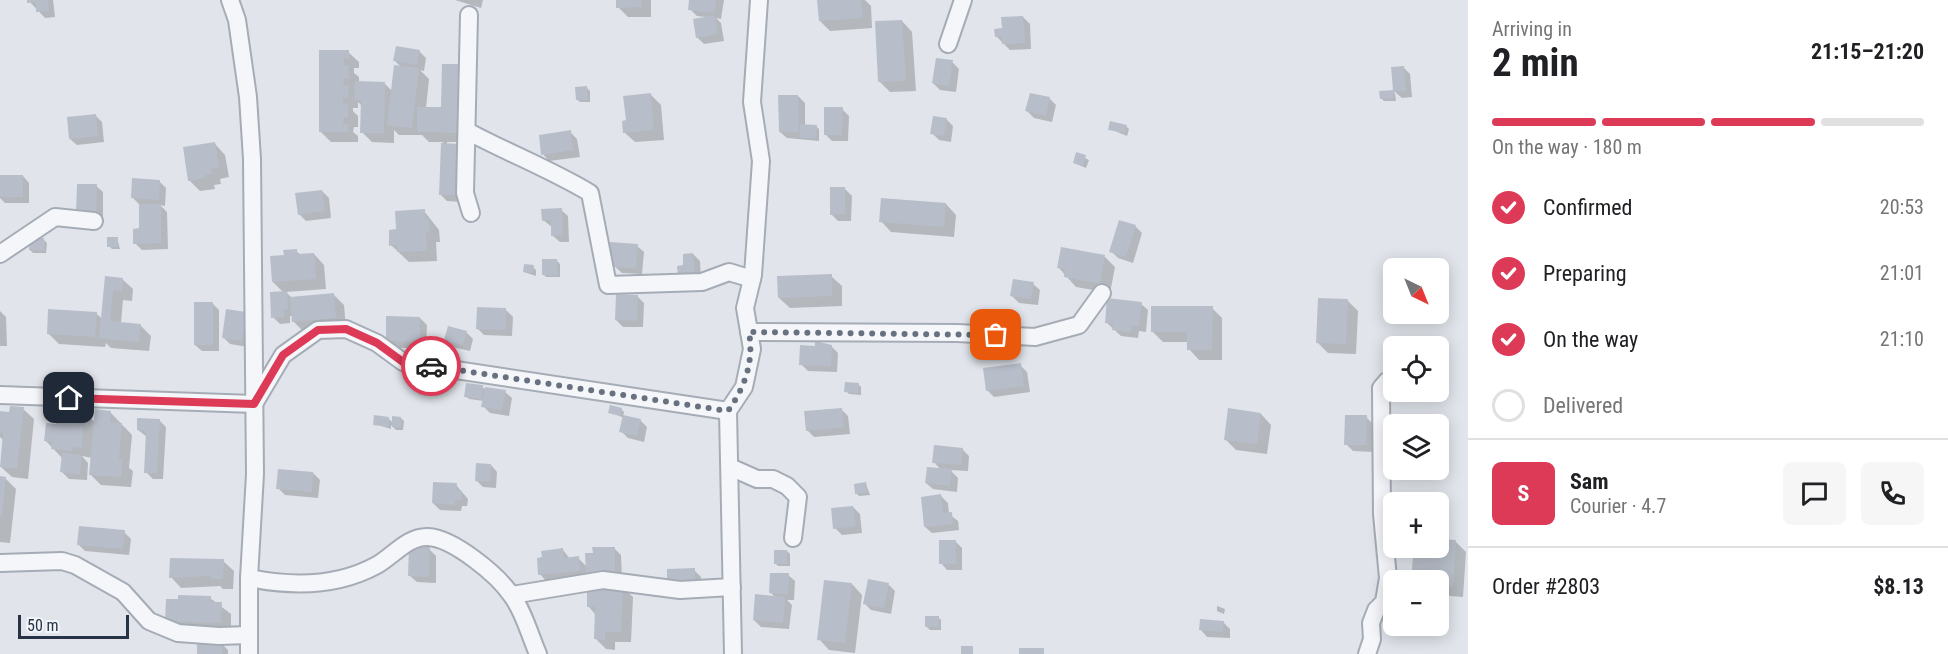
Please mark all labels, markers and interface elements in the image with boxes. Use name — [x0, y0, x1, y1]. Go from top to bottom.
text: Arriving in — [1492, 17, 1572, 41]
text: 21:15–21:20 — [1811, 39, 1924, 64]
text: 2 min — [1492, 40, 1579, 86]
text: On the way · 180 m — [1492, 135, 1642, 159]
icon: check — [1492, 191, 1525, 224]
text: Confirmed — [1543, 195, 1632, 220]
text: 20:53 — [1880, 195, 1924, 219]
icon: check — [1492, 257, 1525, 290]
north arrow — [1383, 258, 1449, 324]
map controls — [1383, 258, 1449, 636]
text: Preparing — [1543, 261, 1627, 286]
text: 21:01 — [1880, 261, 1924, 285]
pin — [970, 309, 1021, 360]
icon: bag — [979, 318, 1012, 351]
icon: check — [1492, 323, 1525, 356]
text: On the way — [1543, 327, 1638, 352]
text: 21:10 — [1880, 327, 1924, 351]
courier — [401, 336, 461, 396]
button: locate — [1383, 336, 1449, 402]
icon: car — [415, 350, 448, 383]
pin — [43, 372, 94, 423]
icon: home — [52, 381, 85, 414]
text: Delivered — [1543, 393, 1623, 418]
button: layers — [1383, 414, 1449, 480]
button: chat — [1783, 462, 1846, 525]
button: phone — [1861, 462, 1924, 525]
text: Sam — [1570, 469, 1609, 494]
text: S — [1518, 481, 1529, 506]
button: + — [1383, 492, 1449, 558]
text: Courier · 4.7 — [1570, 494, 1666, 518]
button: − — [1383, 570, 1449, 636]
text: Order #2803 — [1492, 574, 1600, 599]
text: $8.13 — [1873, 574, 1924, 599]
scale bar — [18, 612, 129, 640]
text: 50 m — [27, 616, 59, 635]

